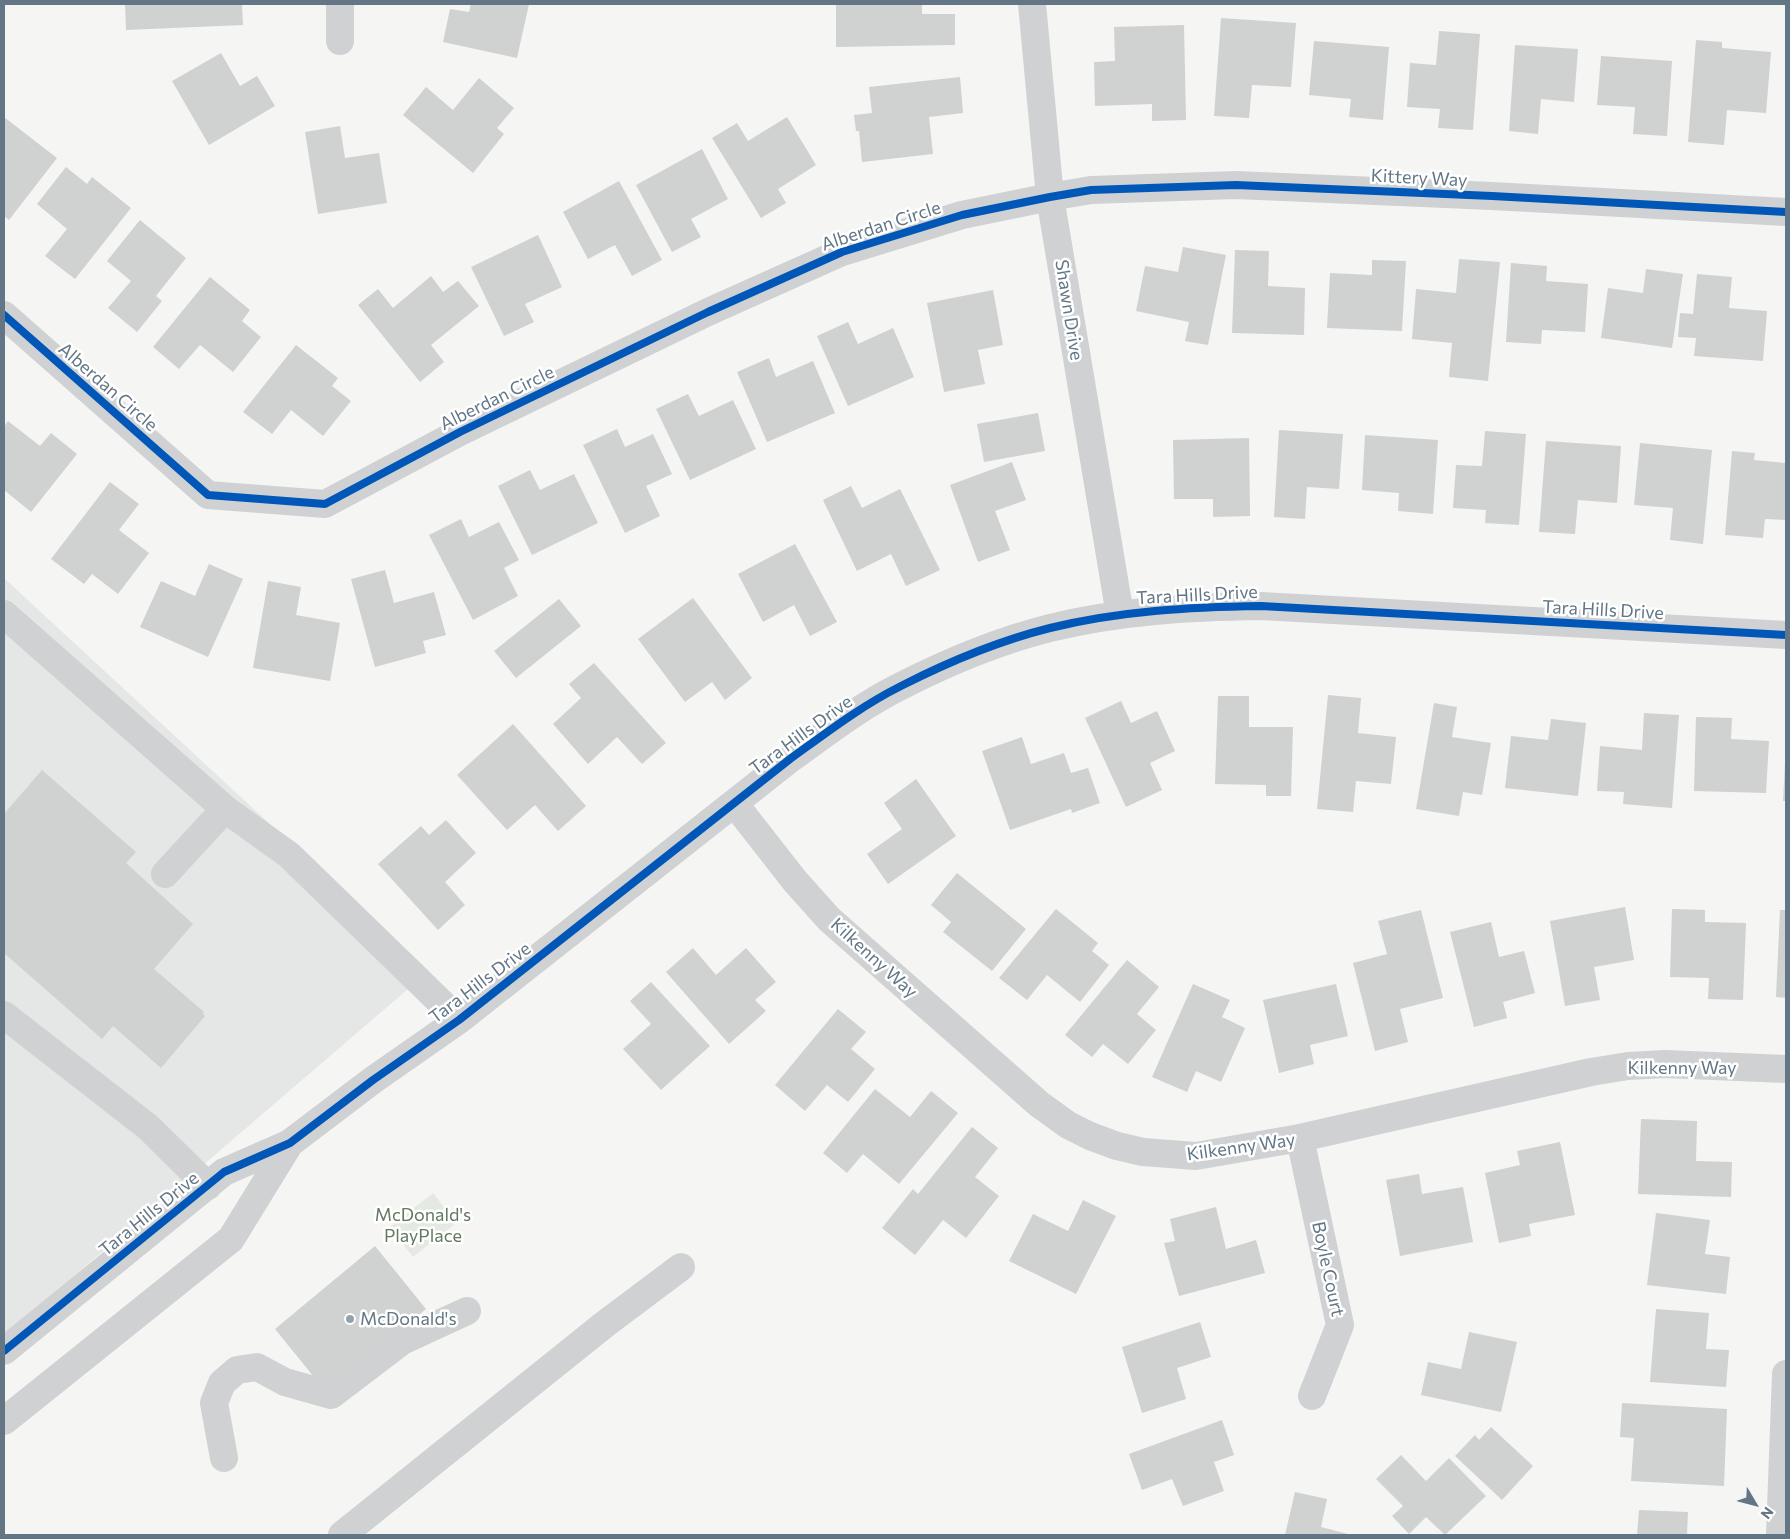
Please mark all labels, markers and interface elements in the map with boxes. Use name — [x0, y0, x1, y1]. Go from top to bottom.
street label: Kittery Way — [1370, 165, 1468, 191]
street label: Alberdan Circle — [819, 197, 943, 255]
street label: Shawn Drive — [1050, 258, 1088, 362]
street label: Alberdan Circle — [54, 338, 162, 436]
street label: Alberdan Circle — [436, 361, 558, 435]
street label: Tara Hills Drive — [1136, 581, 1258, 609]
street label: Tara Hills Drive — [1542, 596, 1664, 624]
street label: Tara Hills Drive — [745, 691, 857, 779]
street label: Kilkenny Way — [826, 913, 922, 1003]
street label: Tara Hills Drive — [425, 938, 535, 1028]
street label: Kilkenny Way — [1627, 1057, 1737, 1079]
street label: Kilkenny Way — [1185, 1129, 1297, 1165]
street label: Tara Hills Drive — [95, 1167, 203, 1261]
park label: McDonald's PlayPlace — [375, 1204, 471, 1246]
street label: Boyle Court — [1307, 1220, 1349, 1318]
place label: McDonald's — [360, 1308, 457, 1330]
marker: McDonald's — [344, 1313, 356, 1325]
north arrow — [1730, 1479, 1780, 1529]
text: N — [1757, 1504, 1777, 1523]

